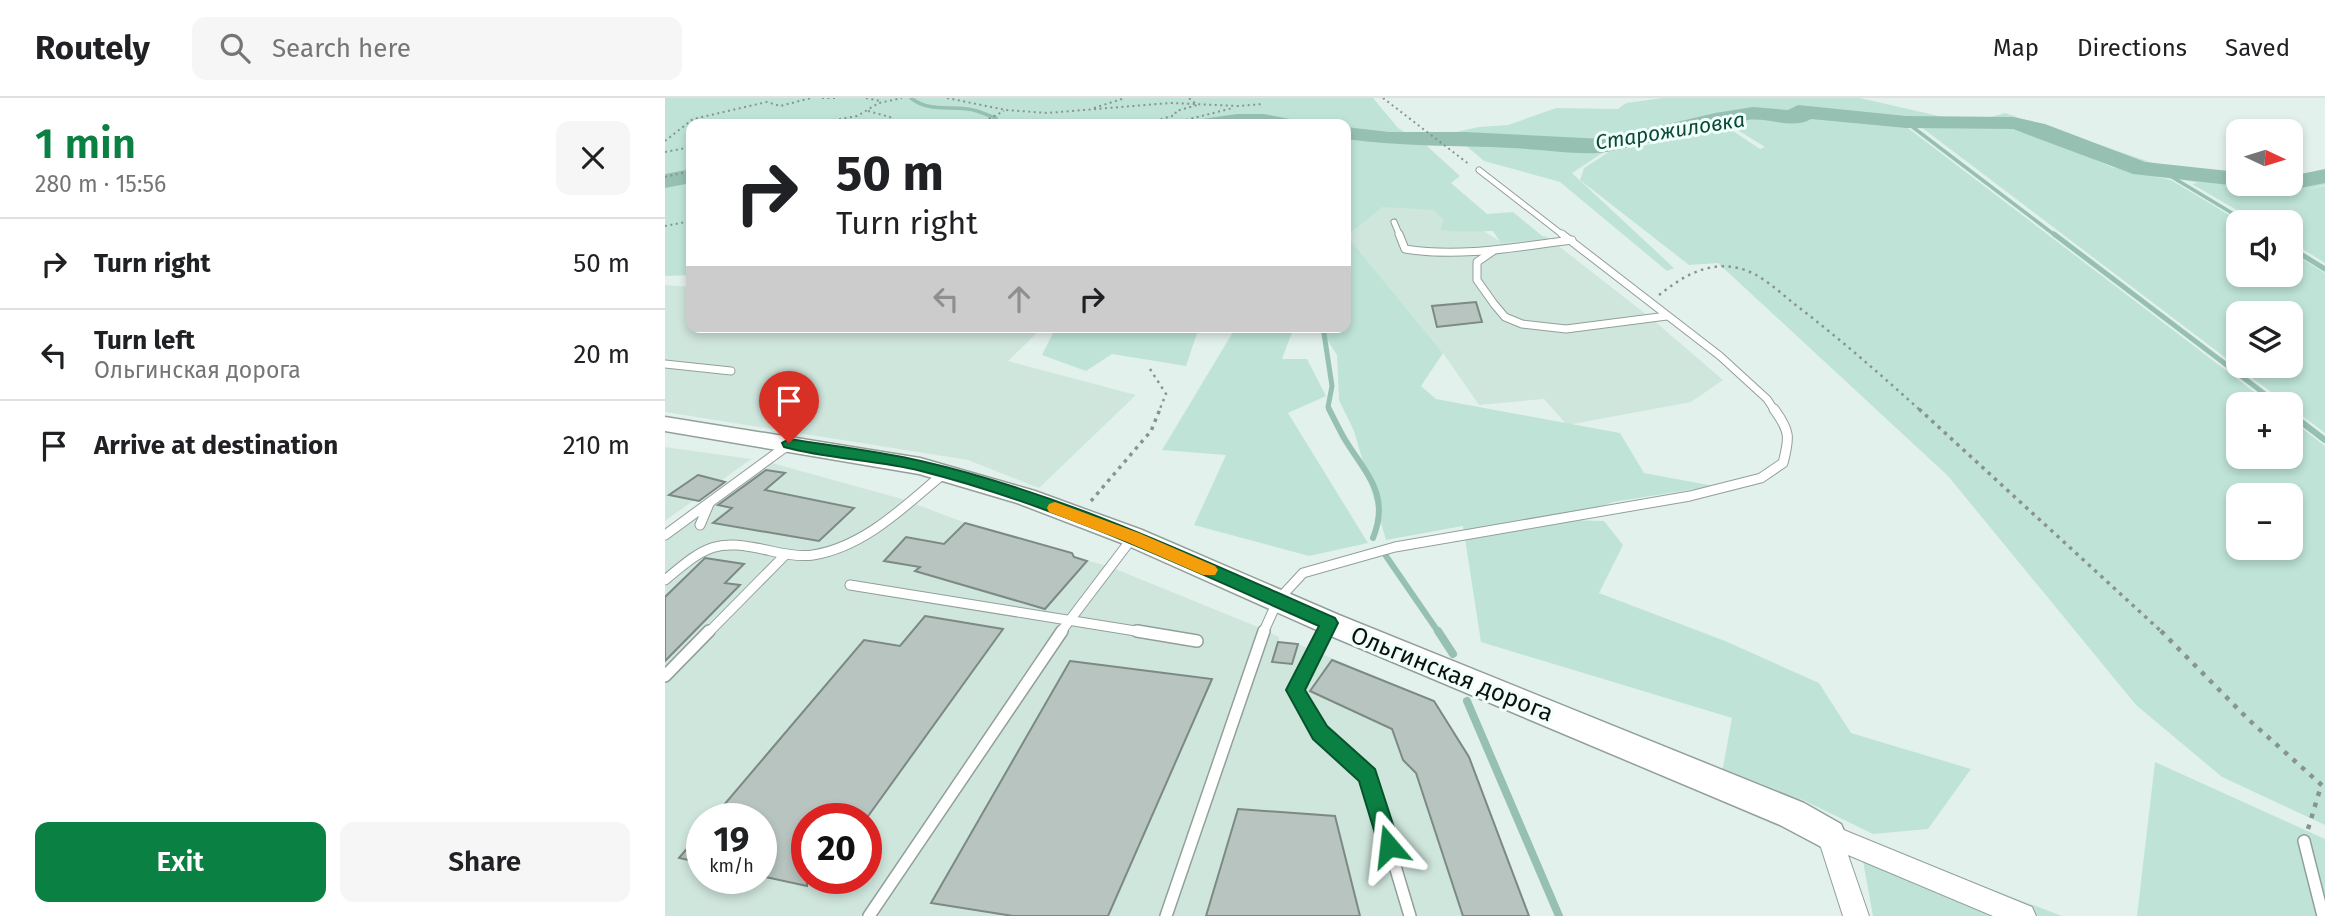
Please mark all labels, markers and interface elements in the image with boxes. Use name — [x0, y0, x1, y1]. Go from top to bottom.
search box — [192, 17, 682, 80]
text: Routely — [35, 28, 150, 68]
icon: search — [216, 29, 254, 67]
text: Search here — [272, 33, 411, 64]
text: Map — [1993, 34, 2039, 62]
text: Directions — [2077, 34, 2187, 62]
text: Saved — [2225, 34, 2290, 62]
water label: Старожиловка — [1593, 106, 1747, 156]
text: 1 min — [35, 119, 136, 169]
north arrow — [2226, 119, 2303, 196]
map controls — [2226, 119, 2303, 560]
button: close — [556, 121, 630, 195]
text: 50 m — [836, 144, 944, 203]
icon: right — [721, 147, 812, 238]
text: 280 m · 15:56 — [35, 170, 166, 198]
text: Turn right — [836, 204, 978, 242]
button: sound — [2226, 210, 2303, 287]
icon: right — [35, 245, 73, 283]
text: Turn right — [94, 248, 211, 279]
text: 50 m — [573, 248, 630, 279]
icon: left — [927, 280, 965, 318]
icon: ahead — [1000, 280, 1038, 318]
icon: right — [1073, 280, 1111, 318]
button: layers — [2226, 301, 2303, 378]
text: Turn left — [94, 325, 195, 356]
icon: left — [35, 336, 73, 374]
text: 20 m — [573, 339, 630, 370]
text: Ольгинская дорога — [94, 356, 301, 384]
pin — [759, 371, 819, 443]
icon: arrive — [770, 382, 808, 420]
button: + — [2226, 392, 2303, 469]
icon: arrive — [35, 427, 73, 465]
text: Arrive at destination — [94, 430, 338, 461]
text: 210 m — [563, 430, 630, 461]
button: − — [2226, 483, 2303, 560]
street label: Ольгинская дорога — [1347, 621, 1557, 727]
speed limit sign: 20 — [791, 803, 882, 894]
position arrow — [1352, 809, 1426, 883]
text: 19 — [714, 818, 749, 860]
button: Exit — [35, 822, 326, 902]
button: Share — [340, 822, 630, 902]
text: km/h — [709, 855, 754, 877]

